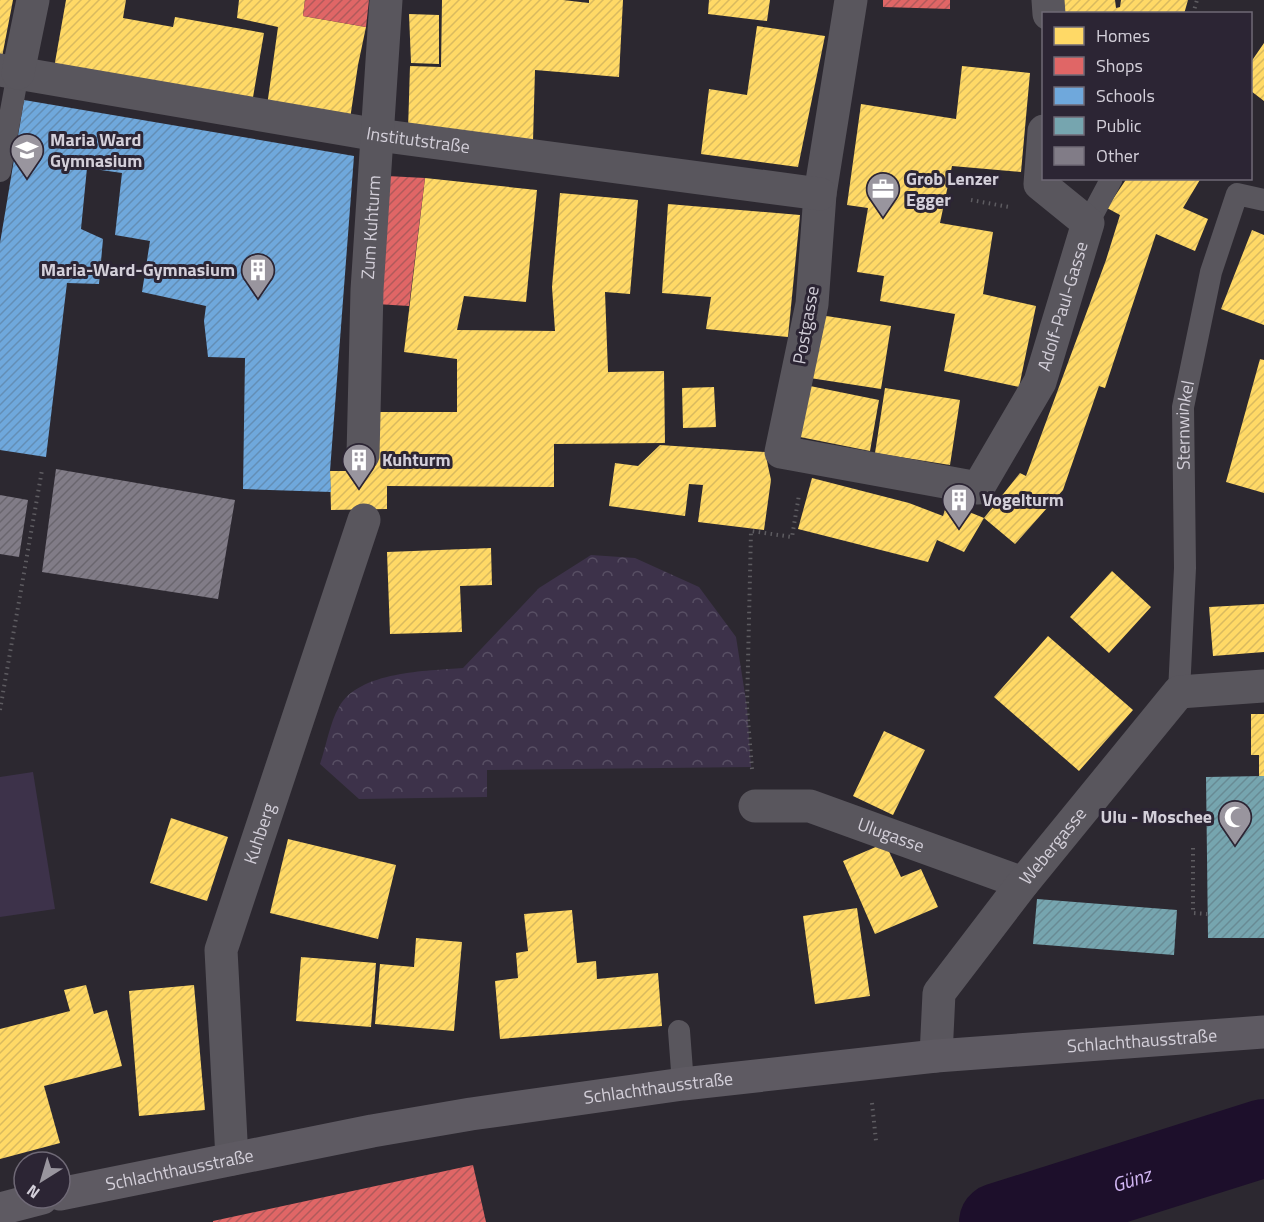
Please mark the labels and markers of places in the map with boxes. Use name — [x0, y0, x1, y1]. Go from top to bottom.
place label: Maria Ward Gymnasium — [50, 126, 142, 174]
school or university icon: Maria Ward Gymnasium — [9, 132, 45, 179]
place label: Grob Lenzer Egger — [906, 165, 999, 213]
office icon: Grob Lenzer Egger — [865, 171, 901, 218]
building icon: Maria-Ward-Gymnasium — [240, 252, 276, 299]
place label: Maria-Ward-Gymnasium — [41, 256, 235, 283]
building icon: Kuhturm — [341, 442, 377, 489]
place label: Kuhturm — [382, 446, 451, 473]
building icon: Vogelturm — [941, 482, 977, 529]
place label: Vogelturm — [982, 486, 1064, 513]
mosque icon: Ulu - Moschee — [1217, 799, 1253, 846]
place label: Ulu - Moschee — [1100, 803, 1212, 830]

